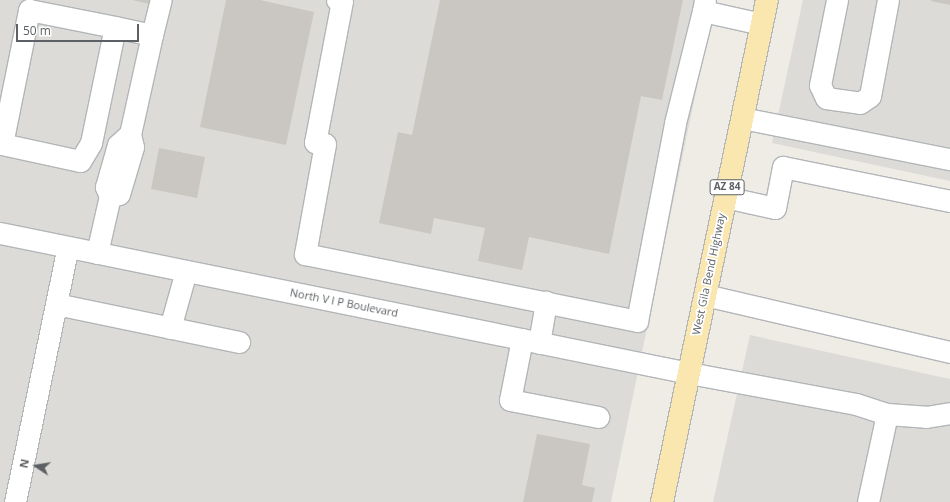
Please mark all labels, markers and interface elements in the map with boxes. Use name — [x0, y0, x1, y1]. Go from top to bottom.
scale bar — [18, 16, 141, 42]
text: 50 m — [23, 22, 51, 39]
road number: AZ 84 — [709, 179, 745, 195]
street label: West Gila Bend Highway — [690, 212, 728, 336]
street label: North V I P Boulevard — [289, 286, 399, 320]
north arrow — [16, 446, 56, 486]
text: N — [16, 457, 32, 469]

